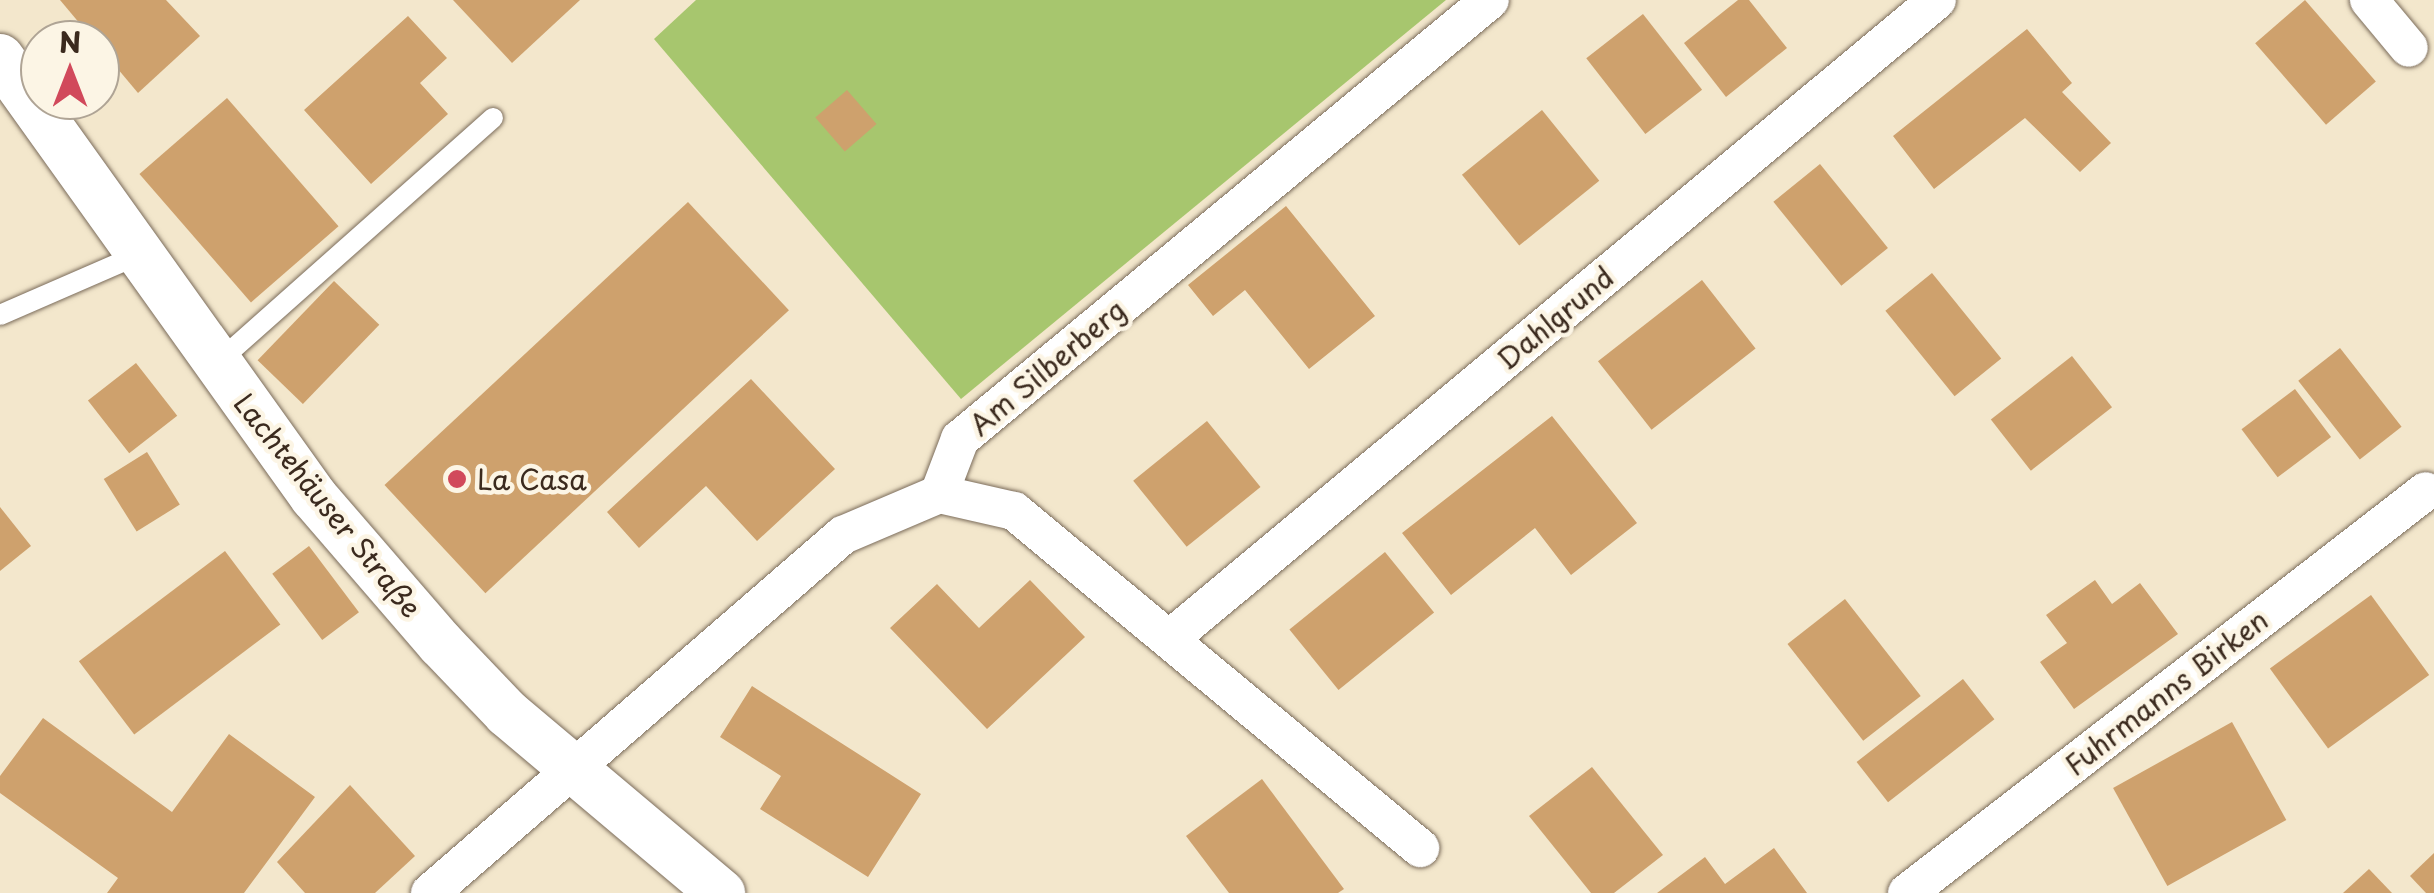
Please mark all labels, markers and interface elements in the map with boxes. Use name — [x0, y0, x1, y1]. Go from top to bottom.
north arrow — [20, 20, 120, 120]
text: N — [59, 20, 81, 63]
street label: Dahlgrund — [1490, 260, 1620, 376]
street label: Am Silberberg — [962, 292, 1132, 442]
street label: Lachtehäuser Straße — [227, 386, 429, 624]
place label: La Casa — [477, 462, 587, 496]
marker: La Casa — [446, 468, 468, 490]
street label: Fuhrmanns Birken — [2058, 603, 2274, 781]

